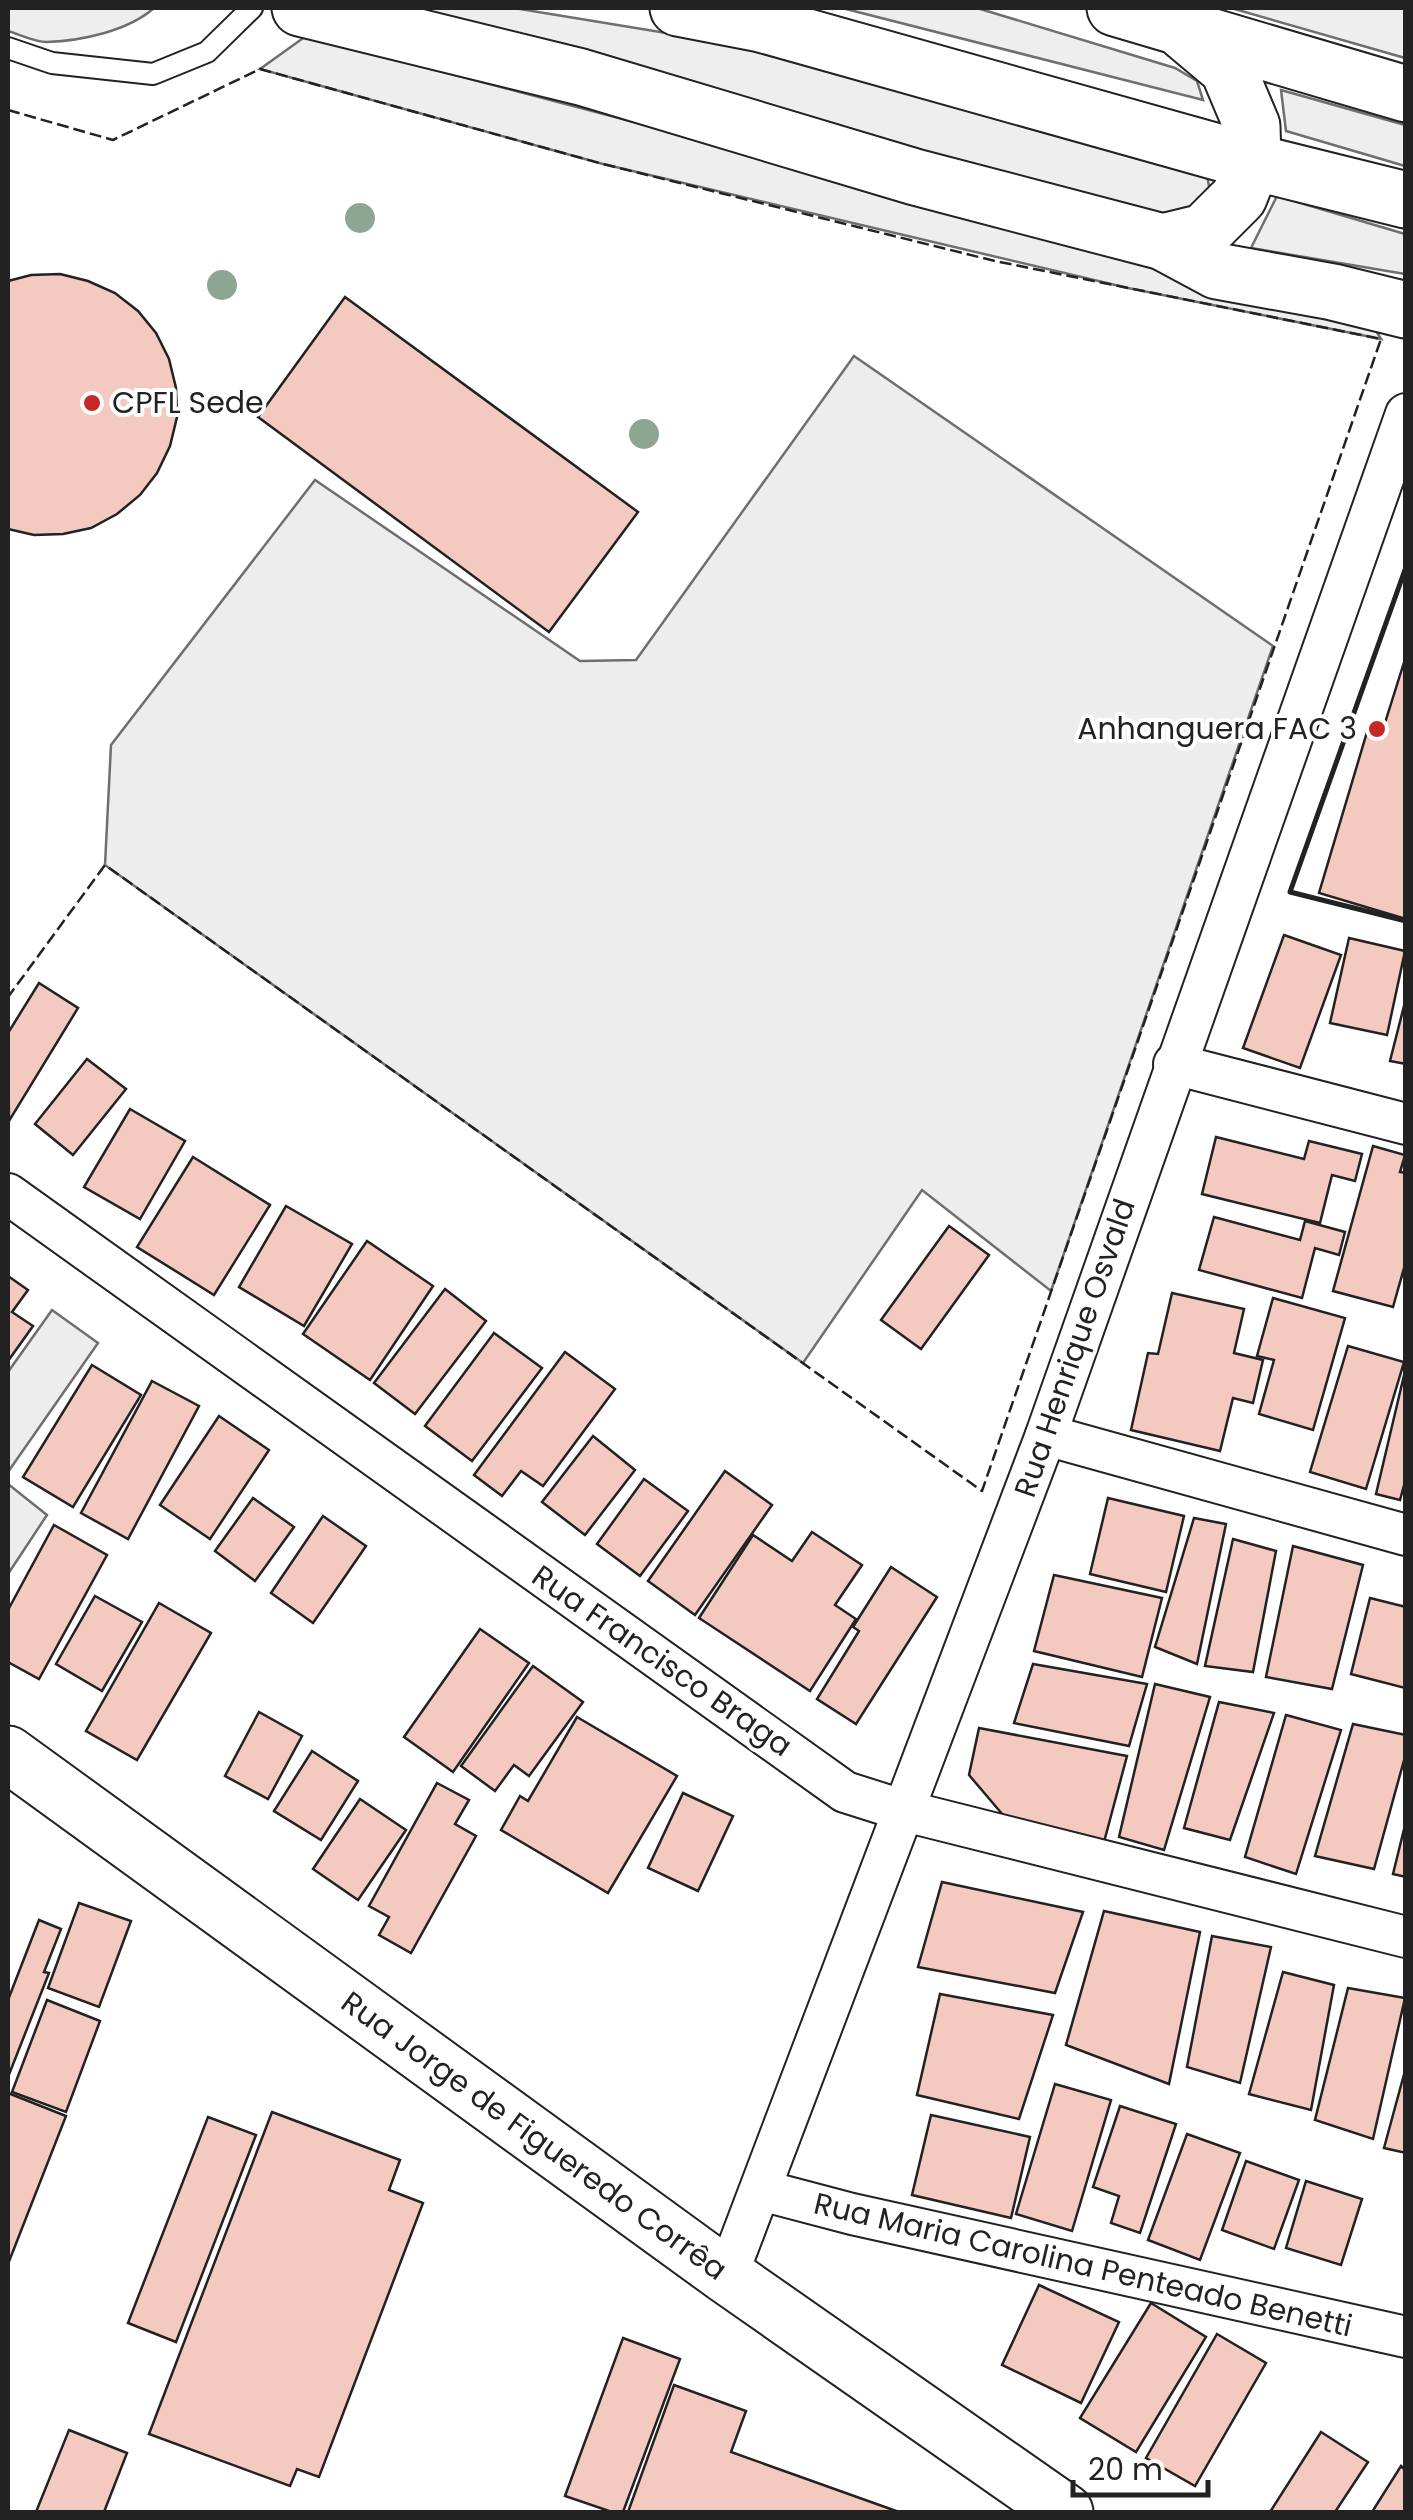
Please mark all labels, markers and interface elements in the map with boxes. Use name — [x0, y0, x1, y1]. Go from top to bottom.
place label: CPFL Sede — [112, 381, 264, 424]
marker: CPFL Sede — [81, 392, 103, 414]
place label: Anhanguera FAC 3 — [1077, 707, 1357, 750]
marker: Anhanguera FAC 3 — [1366, 718, 1388, 740]
street label: Rua Henrique Osvald — [1003, 1193, 1146, 1503]
street label: Rua Francisco Braga — [524, 1554, 801, 1767]
street label: Rua Jorge de Figueredo Corrêa — [333, 1981, 736, 2290]
street label: Rua Maria Carolina Penteado Benetti — [810, 2182, 1357, 2347]
scale bar — [1073, 2435, 1208, 2497]
text: 20 m — [1088, 2448, 1163, 2491]

